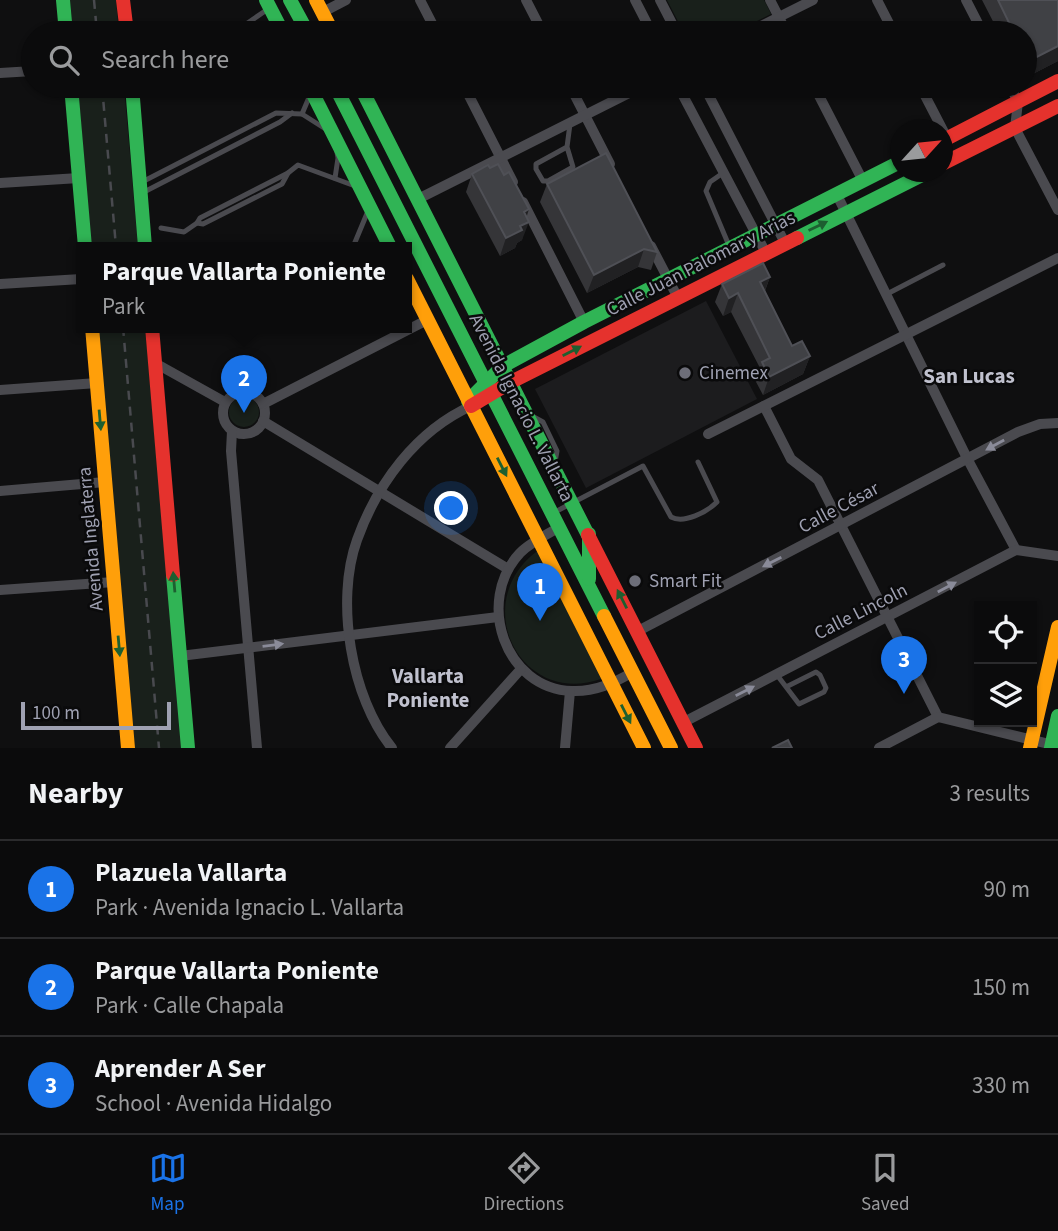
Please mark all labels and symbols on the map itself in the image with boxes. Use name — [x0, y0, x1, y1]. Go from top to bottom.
north arrow — [890, 119, 953, 182]
street label: Calle Juan Palomar y Arias — [602, 205, 800, 323]
one-way arrow — [808, 221, 828, 232]
street label: Avenida Ignacio L. Vallarta — [462, 309, 580, 507]
one-way arrow — [562, 346, 582, 357]
pin: 2 — [221, 355, 267, 413]
place label: Cinemex — [699, 360, 768, 387]
district label: San Lucas — [923, 361, 1015, 391]
marker: Cinemex — [677, 365, 693, 381]
one-way arrow — [95, 409, 106, 431]
one-way arrow — [985, 439, 1005, 451]
one-way arrow — [496, 457, 507, 477]
street label: Avenida Inglaterra — [71, 466, 111, 612]
street label: Calle César — [794, 475, 884, 541]
your location — [434, 491, 468, 525]
one-way arrow — [762, 557, 782, 568]
pin: 1 — [517, 563, 563, 621]
place label: Smart Fit — [649, 568, 722, 595]
one-way arrow — [168, 571, 179, 593]
marker: Smart Fit — [627, 573, 643, 589]
street label: Calle Lincoln — [810, 577, 912, 647]
one-way arrow — [937, 581, 957, 593]
one-way arrow — [617, 589, 628, 609]
one-way arrow — [114, 636, 125, 658]
pin: 3 — [881, 636, 927, 694]
one-way arrow — [262, 640, 284, 651]
district label: Vallarta Poniente — [387, 661, 470, 715]
one-way arrow — [735, 686, 755, 698]
scale bar — [21, 699, 172, 731]
one-way arrow — [621, 704, 632, 724]

